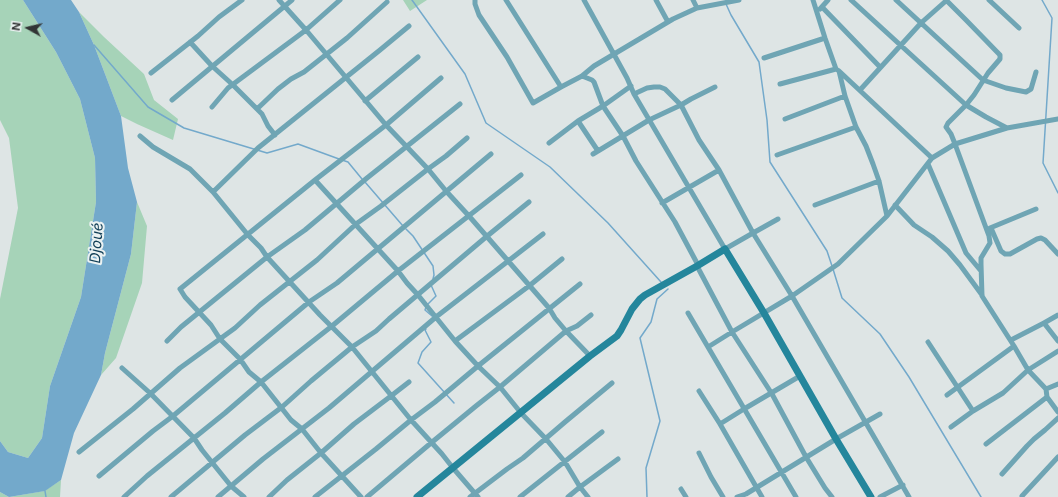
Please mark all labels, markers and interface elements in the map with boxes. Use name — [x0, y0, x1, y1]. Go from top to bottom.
north arrow — [8, 8, 48, 48]
text: N — [9, 21, 24, 31]
water label: Djoué — [87, 222, 107, 264]

